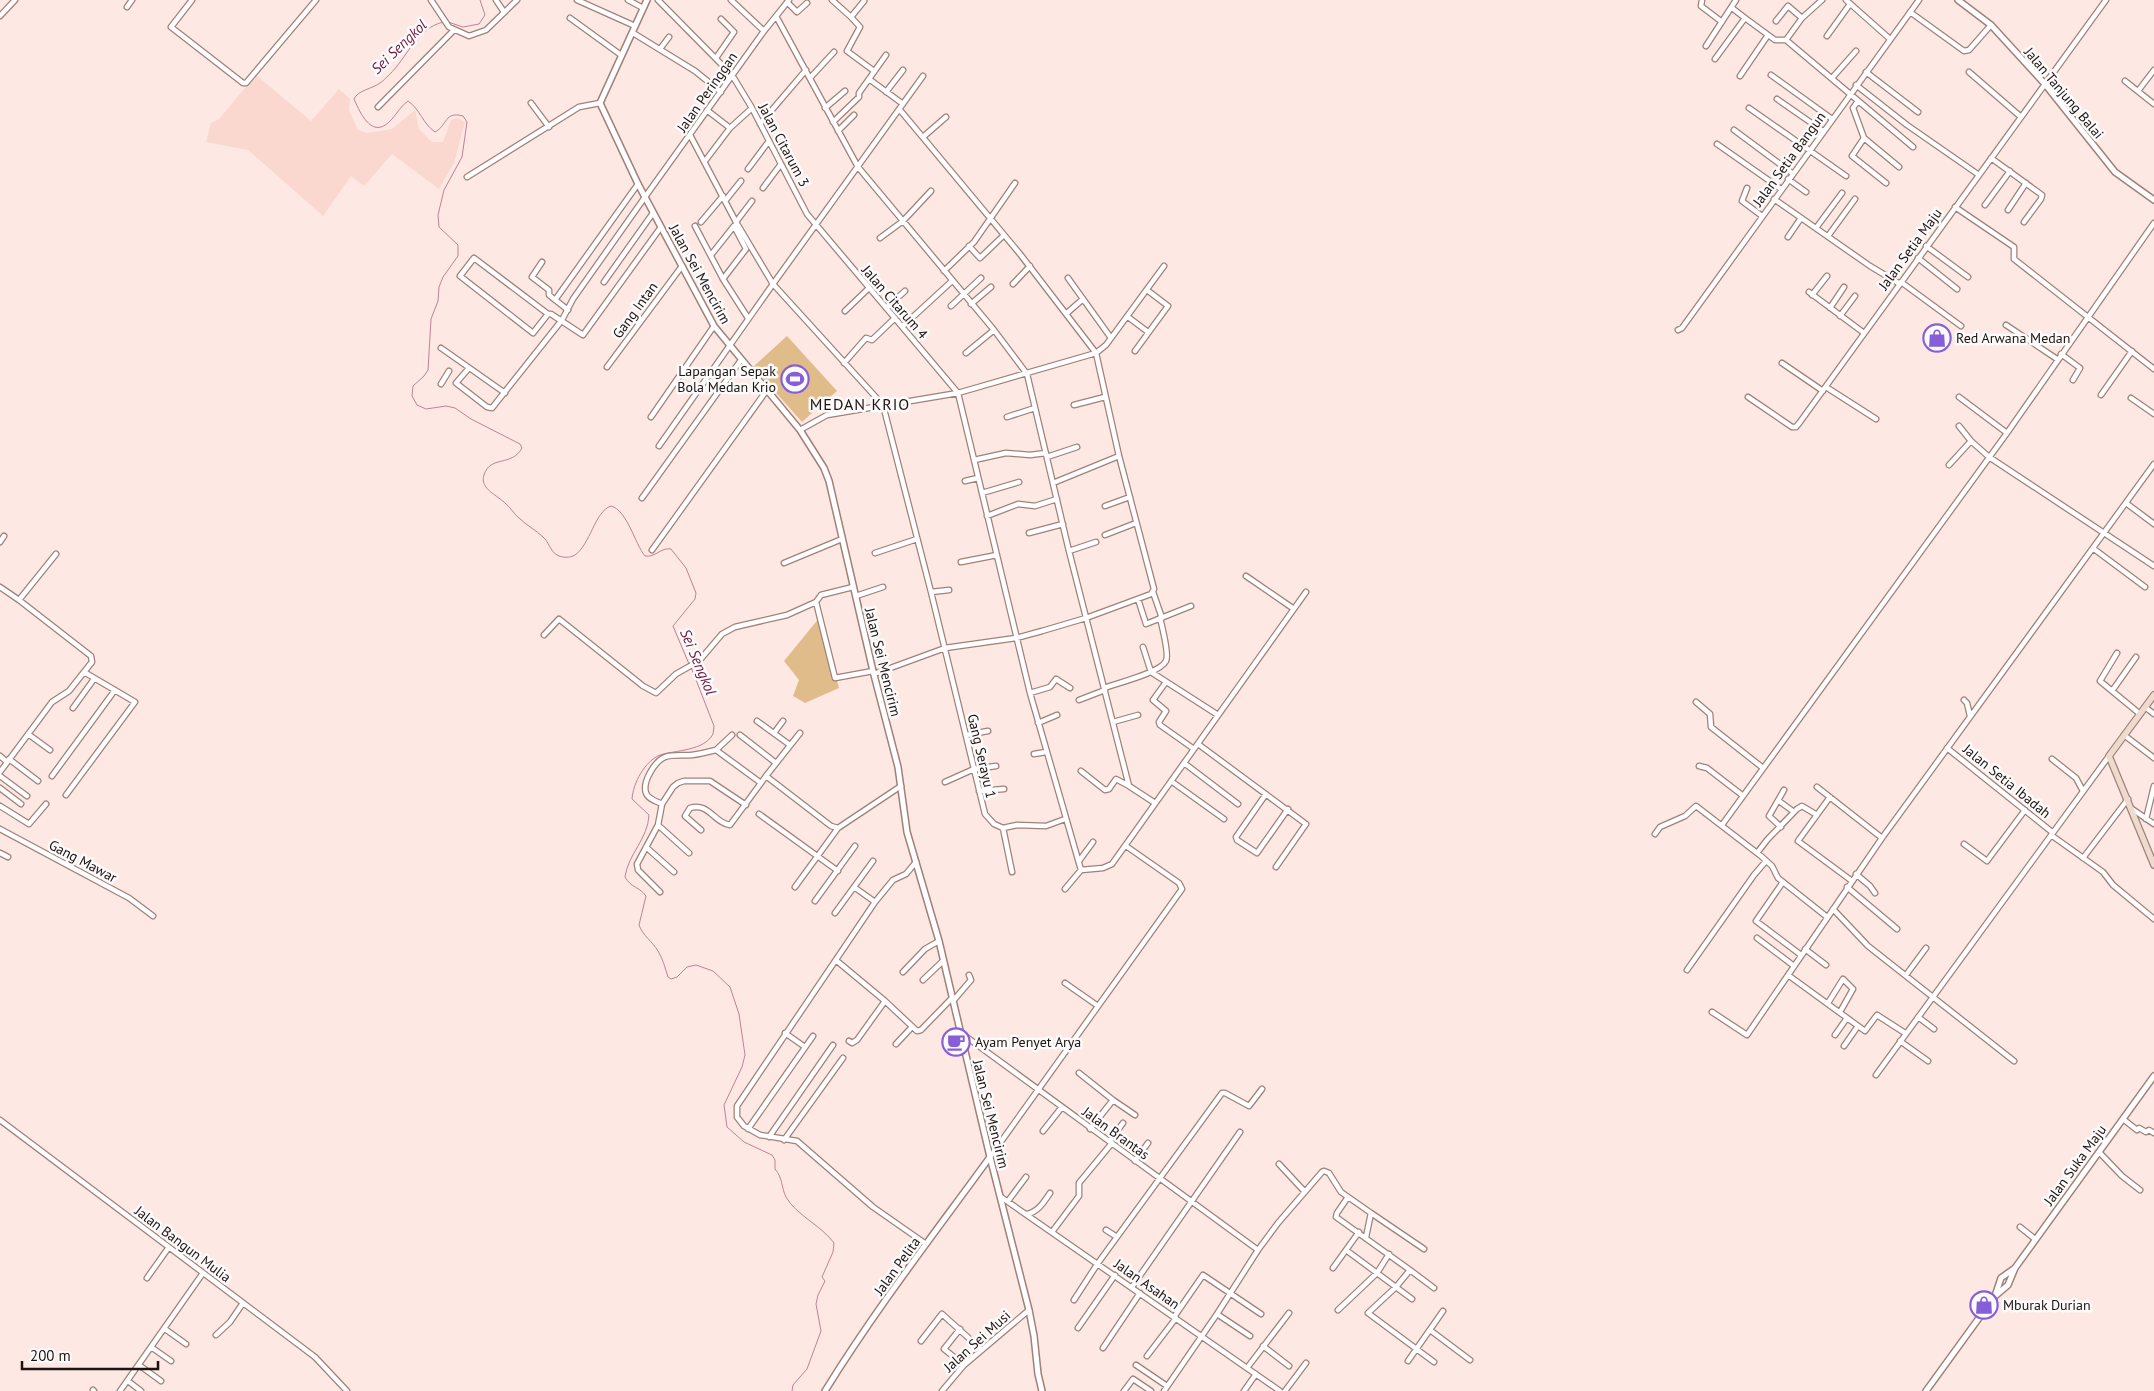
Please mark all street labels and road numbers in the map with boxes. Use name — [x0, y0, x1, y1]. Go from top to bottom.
street label: Jalan Tanjung Balai — [2020, 43, 2108, 142]
street label: Jalan Peringgan — [672, 48, 741, 136]
street label: Jalan Citarum 3 — [754, 99, 814, 190]
street label: Jalan Setia Bangun — [1748, 108, 1829, 211]
street label: Jalan Setia Maju — [1874, 205, 1946, 294]
street label: Jalan Sei Mencirim — [665, 220, 735, 327]
street label: Jalan Citarum 4 — [857, 261, 932, 343]
street label: Gang Intan — [608, 278, 662, 342]
street label: Jalan Sei Mencirim — [861, 605, 905, 718]
street label: Gang Serayu 1 — [964, 712, 1000, 800]
street label: Jalan Setia Ibadah — [1959, 739, 2055, 822]
street label: Gang Mawar — [46, 836, 120, 887]
street label: Jalan Sei Mencirim — [969, 1057, 1013, 1170]
street label: Jalan Brantas — [1078, 1102, 1153, 1163]
street label: Jalan Suka Maju — [2039, 1121, 2110, 1210]
street label: Jalan Bangun Mulia — [130, 1201, 235, 1286]
street label: Jalan Pelita — [869, 1233, 924, 1299]
street label: Jalan Asahan — [1110, 1254, 1183, 1313]
street label: Jalan Sei Musi — [939, 1306, 1014, 1376]

